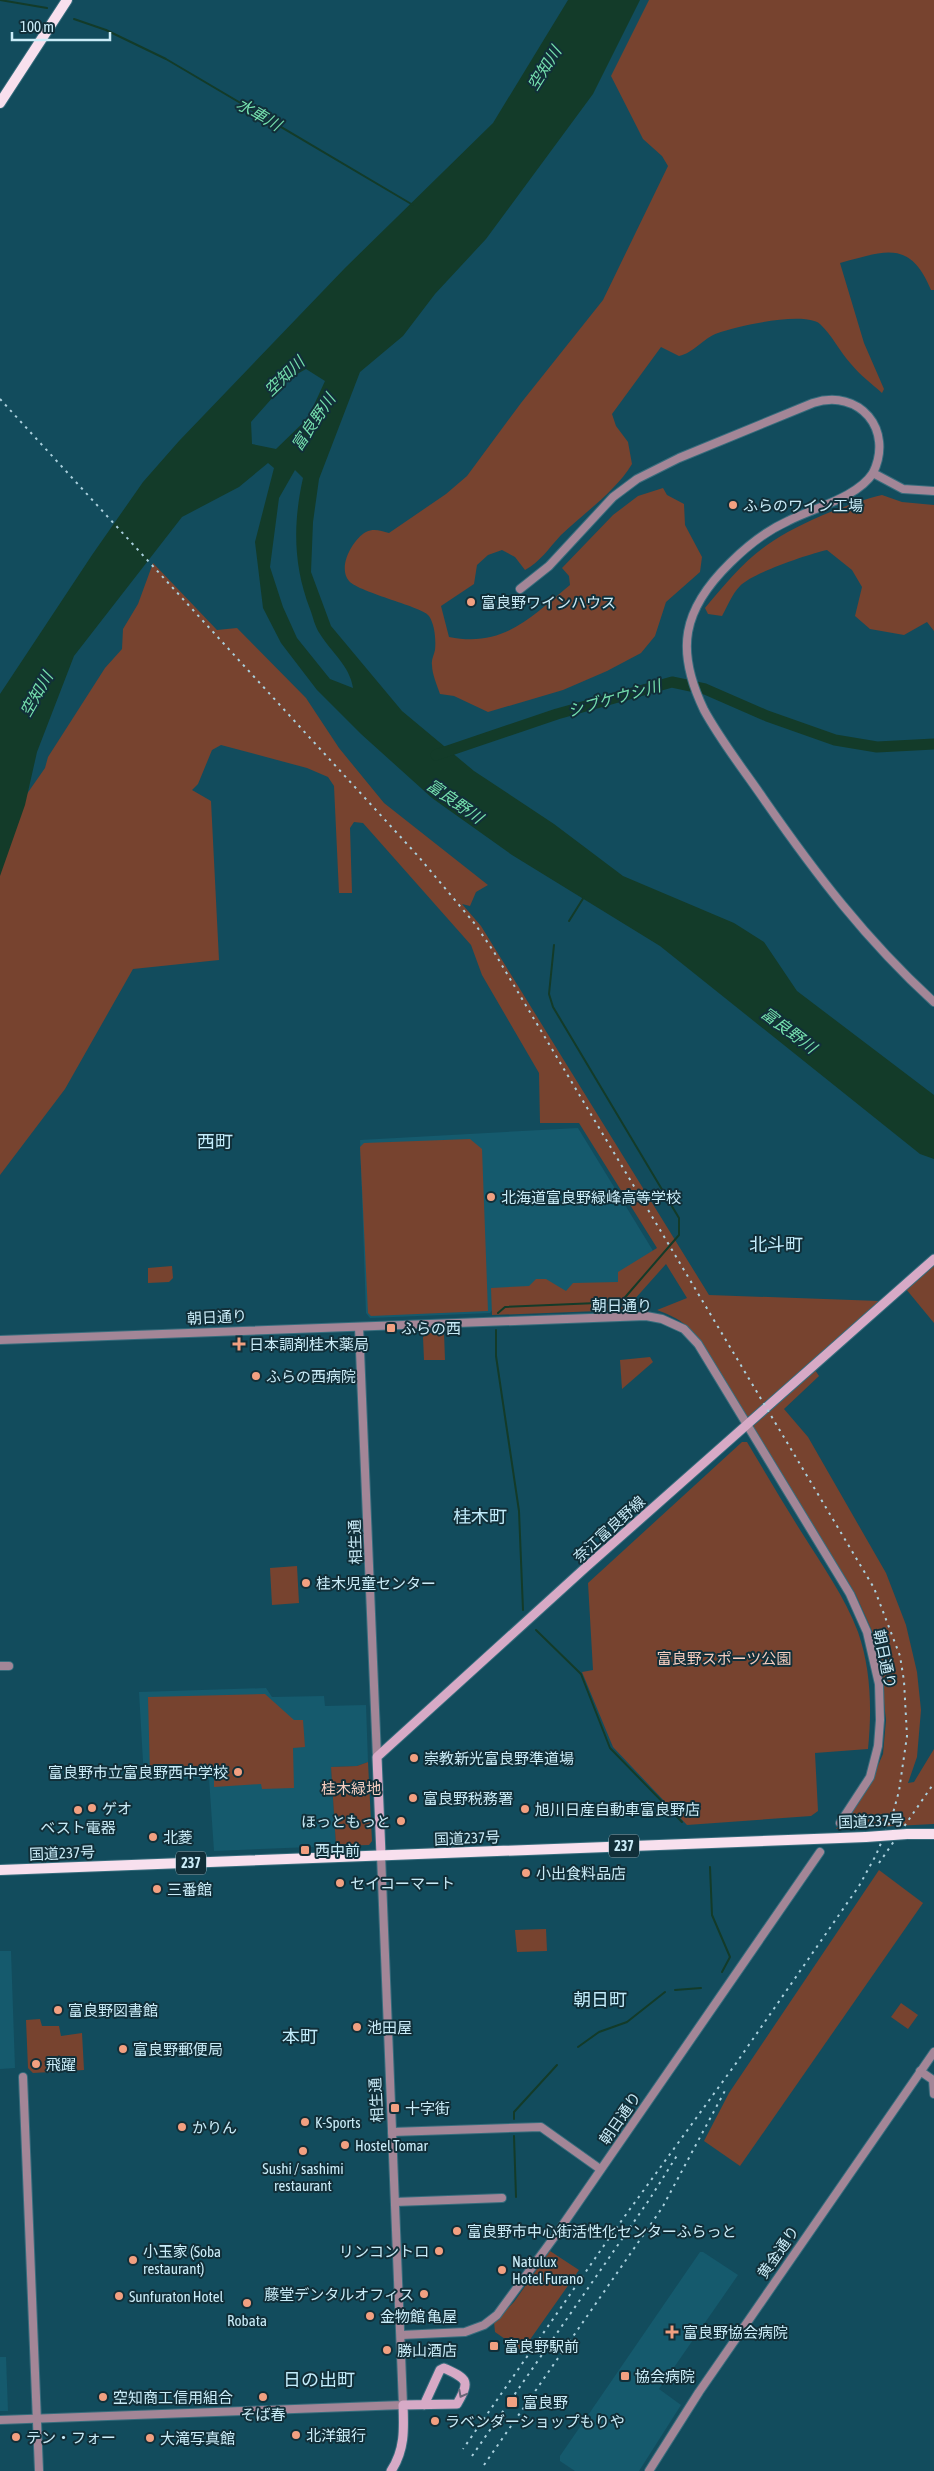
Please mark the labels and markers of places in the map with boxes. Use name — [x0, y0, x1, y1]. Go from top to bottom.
place label: ふらのワイン工場 — [743, 497, 863, 514]
marker: ふらのワイン工場 — [727, 499, 739, 511]
place label: 富良野ワインハウス — [481, 594, 616, 611]
marker: 富良野ワインハウス — [465, 596, 477, 608]
place label: 北海道富良野緑峰高等学校 — [501, 1189, 681, 1206]
marker: 北海道富良野緑峰高等学校 — [485, 1191, 497, 1203]
place label: ふらの西 — [401, 1320, 461, 1337]
marker: ふらの西 — [385, 1322, 397, 1334]
place label: 日本調剤桂木薬局 — [249, 1336, 369, 1353]
marker: 日本調剤桂木薬局 — [233, 1338, 245, 1350]
place label: ふらの西病院 — [266, 1368, 356, 1385]
marker: ふらの西病院 — [250, 1370, 262, 1382]
place label: 桂木児童センター — [316, 1575, 436, 1592]
marker: 桂木児童センター — [300, 1577, 312, 1589]
place label: 崇教新光富良野準道場 — [424, 1750, 574, 1767]
marker: 崇教新光富良野準道場 — [408, 1752, 420, 1764]
place label: 富良野市立富良野西中学校 — [48, 1764, 228, 1781]
marker: 富良野市立富良野西中学校 — [232, 1766, 244, 1778]
place label: 富良野税務署 — [423, 1790, 513, 1807]
marker: 富良野税務署 — [407, 1792, 419, 1804]
place label: ゲオ — [102, 1800, 132, 1817]
place label: 旭川日産自動車富良野店 — [535, 1801, 700, 1818]
marker: ゲオ — [86, 1802, 98, 1814]
marker: 旭川日産自動車富良野店 — [519, 1803, 531, 1815]
marker: ベスト電器 — [72, 1804, 84, 1816]
place label: ほっともっと — [301, 1813, 391, 1830]
marker: ほっともっと — [395, 1815, 407, 1827]
place label: ベスト電器 — [40, 1819, 116, 1836]
place label: 北菱 — [163, 1829, 193, 1846]
marker: 北菱 — [147, 1831, 159, 1843]
place label: 西中前 — [315, 1842, 360, 1859]
marker: 西中前 — [299, 1844, 311, 1856]
place label: 小出食料品店 — [536, 1865, 626, 1882]
marker: 小出食料品店 — [520, 1867, 532, 1879]
place label: セイコーマート — [350, 1875, 455, 1892]
marker: セイコーマート — [334, 1877, 346, 1889]
place label: 三番館 — [167, 1881, 212, 1898]
marker: 三番館 — [151, 1883, 163, 1895]
place label: 富良野図書館 — [68, 2002, 158, 2019]
marker: 富良野図書館 — [52, 2004, 64, 2016]
place label: 池田屋 — [367, 2019, 412, 2036]
marker: 池田屋 — [351, 2021, 363, 2033]
place label: 富良野郵便局 — [133, 2041, 223, 2058]
marker: 富良野郵便局 — [117, 2043, 129, 2055]
place label: 飛躍 — [46, 2056, 76, 2073]
marker: 飛躍 — [30, 2058, 42, 2070]
place label: 十字街 — [405, 2100, 450, 2117]
marker: 十字街 — [389, 2102, 401, 2114]
place label: K-Sports — [315, 2114, 360, 2131]
marker: K-Sports — [299, 2116, 311, 2128]
place label: かりん — [192, 2119, 237, 2136]
marker: かりん — [176, 2121, 188, 2133]
place label: Hostel Tomar — [355, 2137, 429, 2154]
marker: Hostel Tomar — [339, 2139, 351, 2151]
marker: Sushi / sashimi restaurant — [297, 2145, 309, 2157]
place label: Sushi / sashimi restaurant — [262, 2160, 344, 2194]
place label: 富良野市中心街活性化センターふらっと — [467, 2223, 736, 2240]
marker: 富良野市中心街活性化センターふらっと — [451, 2225, 463, 2237]
place label: 小玉家 (Soba restaurant) — [143, 2243, 221, 2277]
place label: リンコントロ — [339, 2243, 429, 2260]
marker: リンコントロ — [433, 2245, 445, 2257]
place label: Natulux Hotel Furano — [512, 2253, 583, 2287]
marker: 小玉家 (Soba restaurant) — [127, 2254, 139, 2266]
marker: Natulux Hotel Furano — [496, 2264, 508, 2276]
place label: 藤堂デンタルオフィス — [264, 2286, 414, 2303]
place label: Sunfuraton Hotel — [129, 2288, 224, 2305]
marker: 藤堂デンタルオフィス — [418, 2288, 430, 2300]
marker: Sunfuraton Hotel — [113, 2290, 125, 2302]
marker: Robata — [241, 2297, 253, 2309]
place label: 金物館 亀屋 — [380, 2308, 457, 2325]
marker: 金物館 亀屋 — [364, 2310, 376, 2322]
place label: Robata — [227, 2312, 267, 2329]
place label: 富良野協会病院 — [683, 2324, 788, 2341]
marker: 富良野協会病院 — [665, 2325, 679, 2339]
place label: 富良野駅前 — [504, 2338, 579, 2355]
marker: 富良野駅前 — [488, 2340, 500, 2352]
place label: 勝山酒店 — [397, 2342, 457, 2359]
marker: 勝山酒店 — [381, 2344, 393, 2356]
place label: 協会病院 — [635, 2368, 695, 2385]
marker: 協会病院 — [619, 2370, 631, 2382]
place label: 空知商工信用組合 — [113, 2389, 233, 2406]
marker: 空知商工信用組合 — [97, 2391, 109, 2403]
marker: そば春 — [257, 2391, 269, 2403]
place label: 富良野 — [523, 2394, 568, 2411]
marker: 富良野 — [505, 2395, 519, 2409]
place label: そば春 — [240, 2406, 286, 2423]
place label: ラベンダーショップもりや — [445, 2413, 625, 2430]
marker: ラベンダーショップもりや — [429, 2415, 441, 2427]
place label: 北洋銀行 — [306, 2427, 366, 2444]
place label: テン・フォー — [26, 2429, 116, 2446]
marker: 北洋銀行 — [290, 2429, 302, 2441]
place label: 大滝写真館 — [160, 2430, 235, 2447]
marker: テン・フォー — [10, 2431, 22, 2443]
marker: 大滝写真館 — [144, 2432, 156, 2444]

